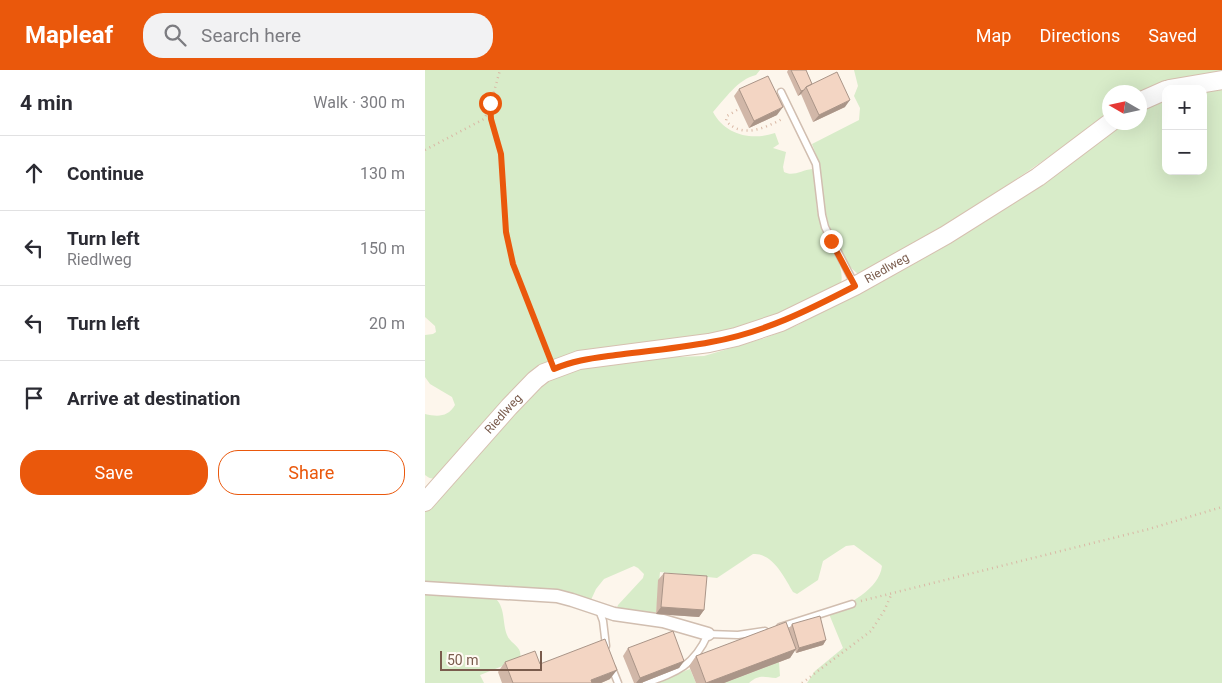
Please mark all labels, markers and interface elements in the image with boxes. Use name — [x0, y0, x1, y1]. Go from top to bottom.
search box — [143, 13, 493, 58]
text: Mapleaf — [25, 21, 113, 49]
icon: search — [161, 21, 189, 49]
text: Search here — [201, 24, 301, 47]
text: Map — [976, 25, 1011, 46]
text: Directions — [1039, 25, 1120, 46]
text: Saved — [1148, 25, 1197, 46]
north arrow — [1102, 85, 1147, 130]
map controls — [1162, 85, 1207, 175]
button: + — [1162, 85, 1207, 130]
text: 4 min — [20, 91, 73, 115]
route start — [479, 92, 502, 115]
text: Walk · 300 m — [313, 93, 405, 112]
button: − — [1162, 130, 1207, 175]
icon: ahead — [20, 159, 48, 187]
text: Continue — [67, 162, 144, 185]
text: 130 m — [360, 164, 405, 183]
text: Turn left — [67, 227, 140, 250]
route end — [820, 230, 843, 253]
icon: left — [20, 234, 48, 262]
text: 150 m — [360, 239, 405, 258]
text: Riedlweg — [67, 250, 132, 269]
street label: Riedlweg — [862, 250, 911, 286]
icon: left — [20, 309, 48, 337]
text: Turn left — [67, 312, 140, 335]
text: 20 m — [369, 314, 405, 333]
icon: arrive — [20, 384, 48, 412]
text: Arrive at destination — [67, 387, 240, 410]
street label: Riedlweg — [482, 391, 525, 436]
button: Save — [20, 450, 208, 495]
button: Share — [218, 450, 405, 495]
scale bar — [440, 648, 543, 671]
text: 50 m — [447, 652, 479, 668]

